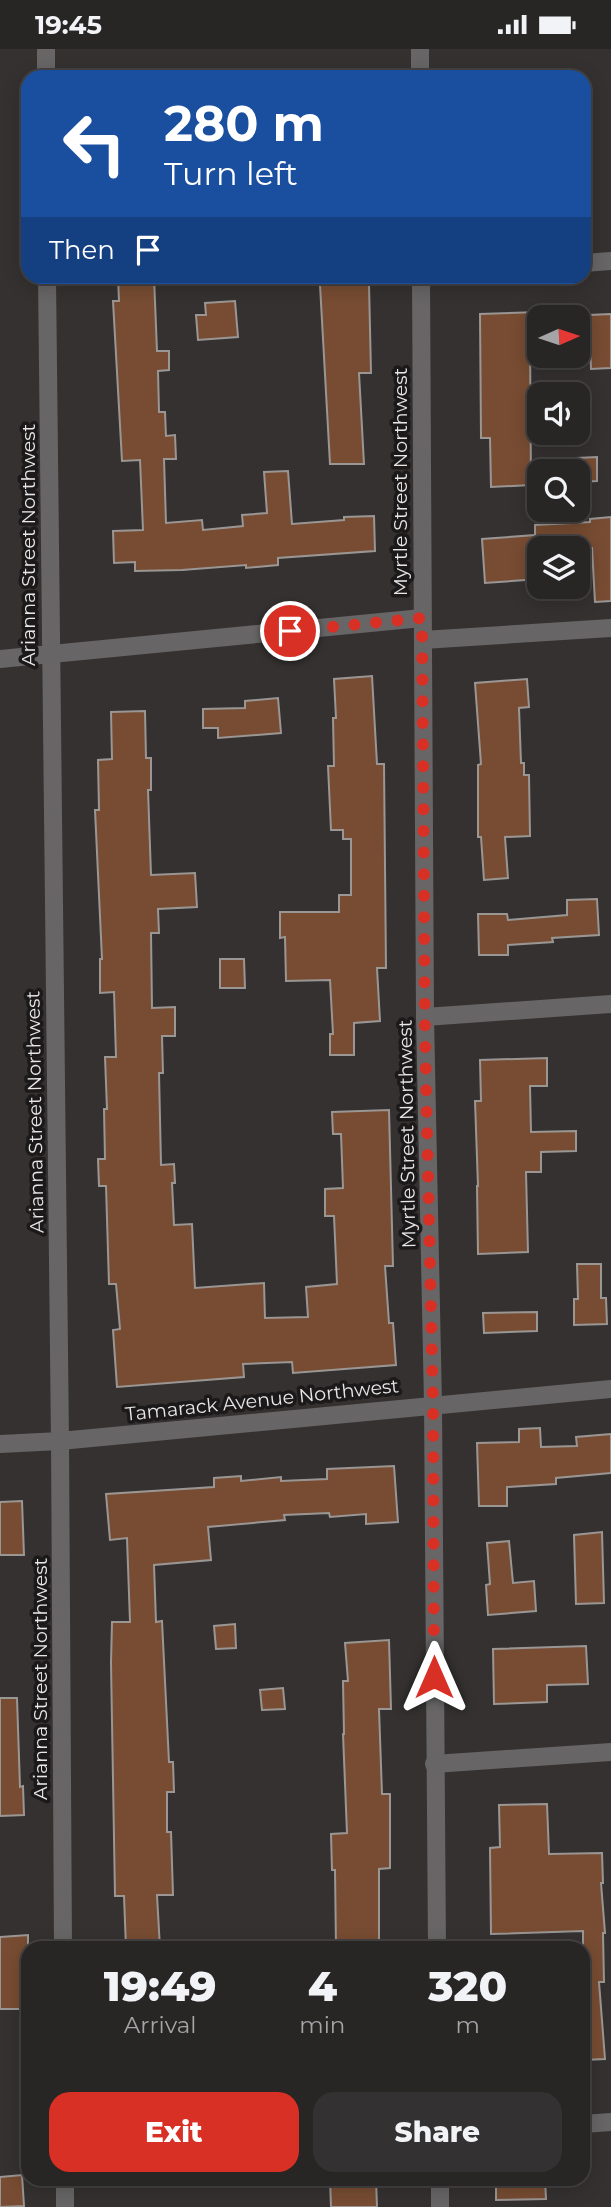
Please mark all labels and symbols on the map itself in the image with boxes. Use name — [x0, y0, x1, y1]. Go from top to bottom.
north arrow — [527, 305, 590, 367]
street label: Myrtle Street Northwest — [389, 367, 412, 596]
street label: Arianna Street Northwest — [17, 424, 40, 666]
pin — [260, 601, 320, 661]
street label: Arianna Street Northwest — [21, 990, 49, 1233]
street label: Myrtle Street Northwest — [394, 1019, 420, 1248]
street label: Tamarack Avenue Northwest — [124, 1374, 400, 1426]
street label: Arianna Street Northwest — [29, 1558, 52, 1800]
position arrow — [397, 1640, 471, 1714]

